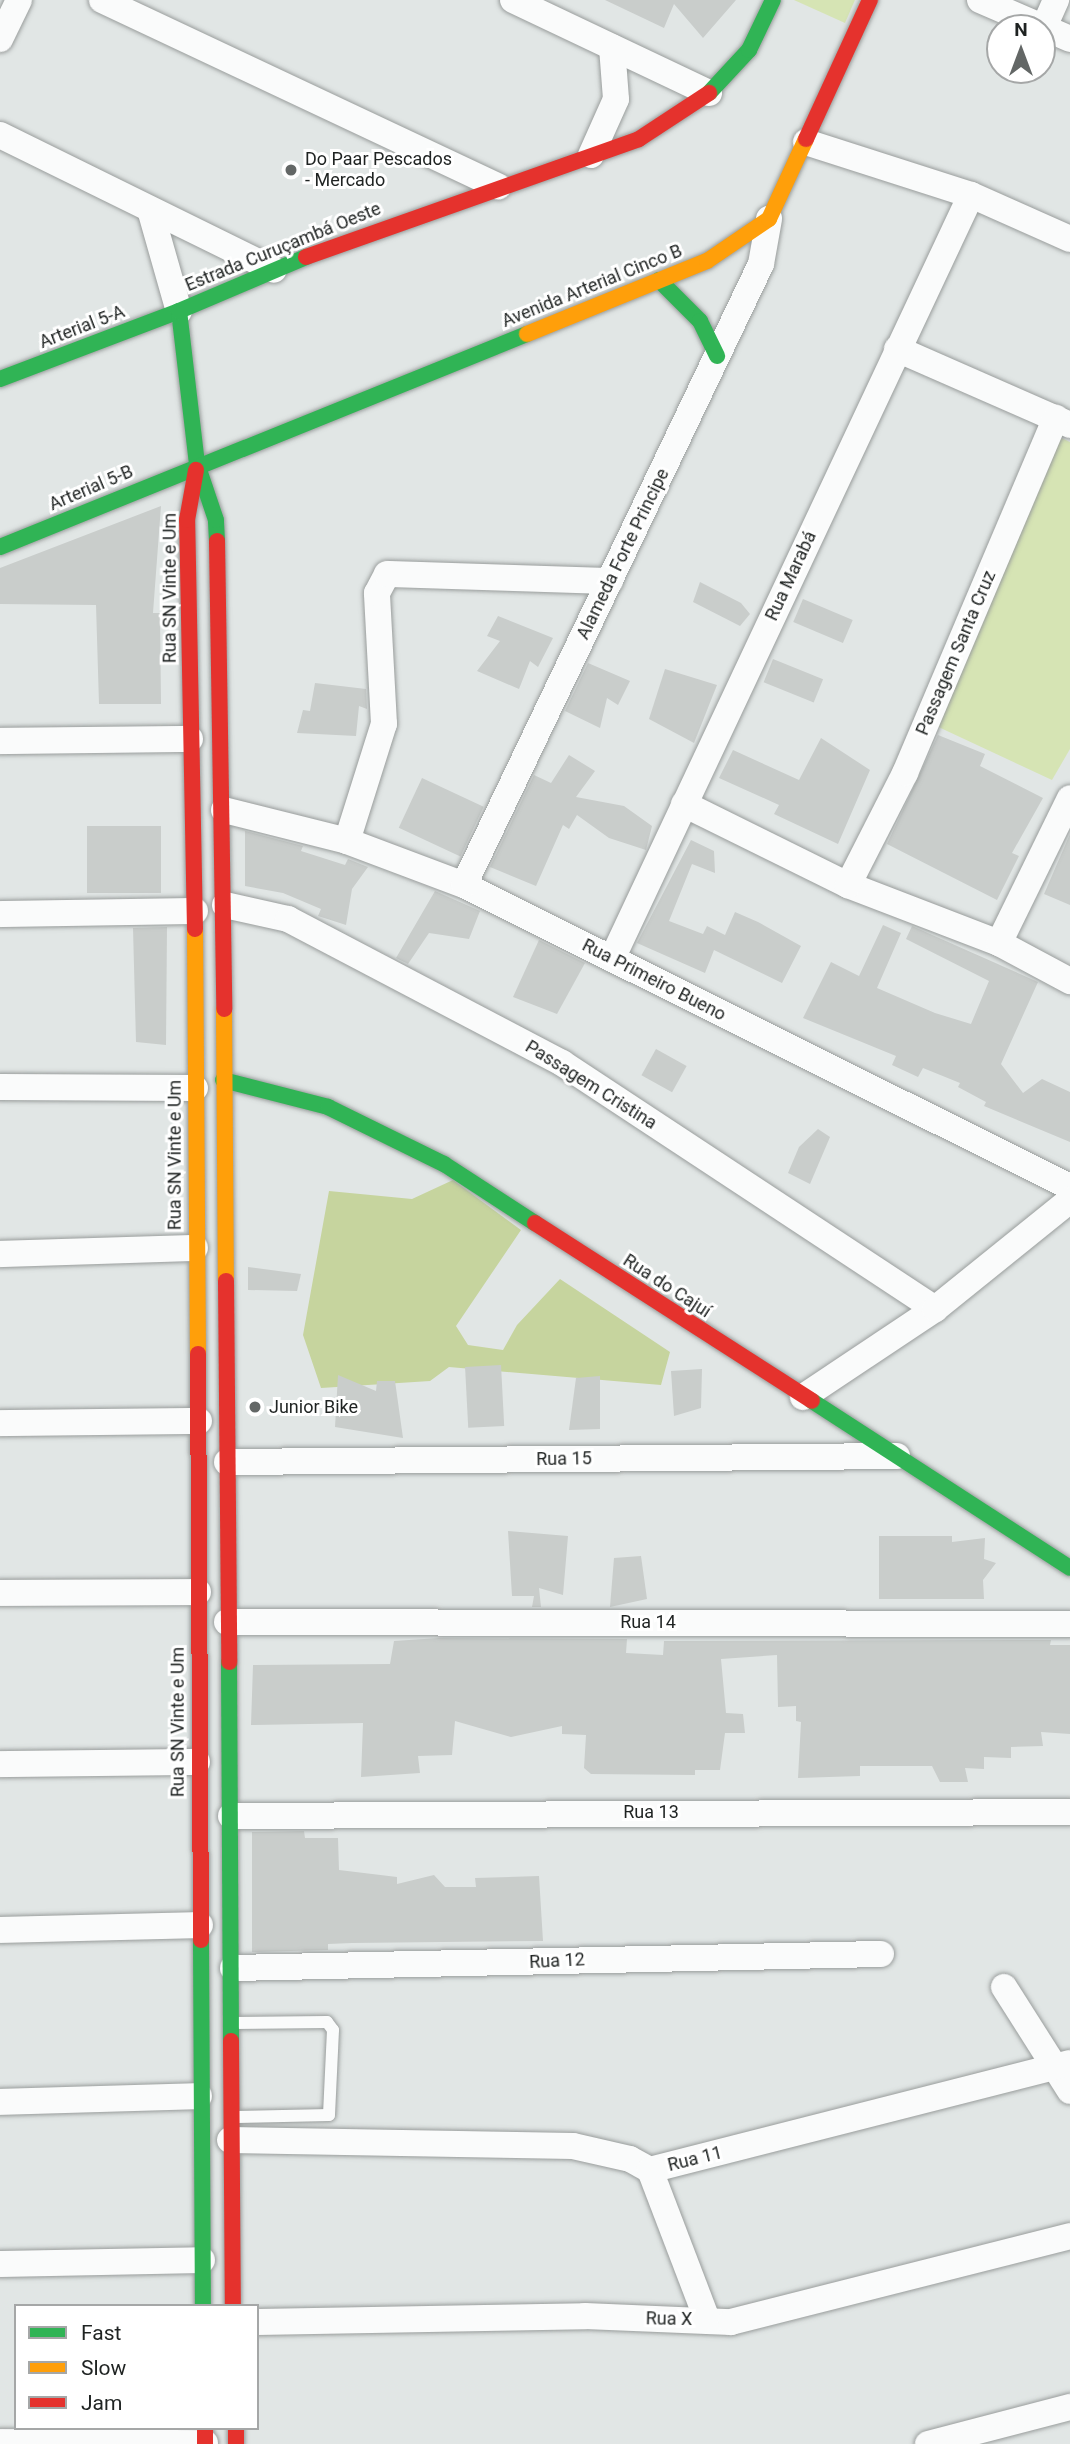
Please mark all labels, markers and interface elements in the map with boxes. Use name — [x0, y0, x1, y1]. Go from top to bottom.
north arrow — [986, 14, 1056, 84]
text: N — [1014, 18, 1028, 41]
place label: Do Paar Pescados - Mercado — [305, 149, 452, 192]
marker: Do Paar Pescados - Mercado — [283, 162, 299, 178]
street label: Estrada Curuçambá Oeste — [182, 198, 384, 296]
street label: Avenida Arterial Cinco B — [499, 240, 685, 332]
street label: Arterial 5-A — [36, 301, 128, 353]
street label: Arterial 5-B — [46, 461, 136, 515]
street label: Alameda Forte Principe — [572, 465, 674, 643]
street label: Rua SN Vinte e Um — [159, 513, 181, 663]
street label: Rua Marabá — [761, 528, 821, 624]
street label: Passagem Santa Cruz — [912, 568, 1000, 738]
street label: Rua Primeiro Bueno — [579, 934, 729, 1026]
street label: Passagem Cristina — [521, 1036, 661, 1134]
street label: Rua SN Vinte e Um — [164, 1080, 186, 1230]
street label: Rua do Cajuí — [619, 1250, 715, 1322]
place label: Junior Bike — [269, 1396, 358, 1418]
marker: Junior Bike — [247, 1399, 263, 1415]
street label: Rua 15 — [536, 1448, 592, 1470]
street label: Rua 14 — [620, 1611, 676, 1633]
street label: Rua SN Vinte e Um — [167, 1647, 189, 1797]
street label: Rua 13 — [623, 1801, 679, 1823]
street label: Rua 12 — [529, 1949, 585, 1973]
street label: Rua 11 — [665, 2142, 725, 2176]
legend — [14, 2304, 259, 2430]
street label: Rua X — [646, 2308, 692, 2330]
text: Fast — [81, 2321, 121, 2345]
text: Slow — [81, 2356, 126, 2380]
text: Jam — [81, 2391, 122, 2415]

